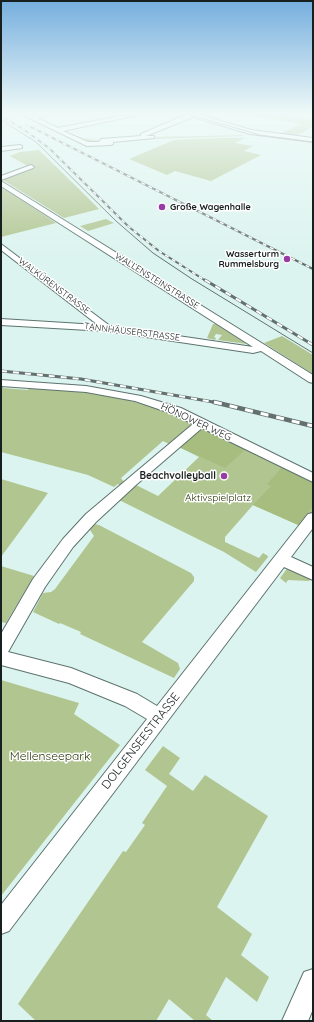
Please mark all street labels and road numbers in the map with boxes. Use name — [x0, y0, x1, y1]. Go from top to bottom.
street label: WALLENSTEINSTRASSE — [113, 251, 201, 311]
street label: WALKÜRENSTRASSE — [16, 256, 92, 316]
street label: TANNHÄUSERSTRASSE — [84, 321, 180, 343]
street label: HÖNOWER WEG — [159, 400, 233, 444]
street label: DOLGENSEESTRASSE — [99, 690, 183, 792]

